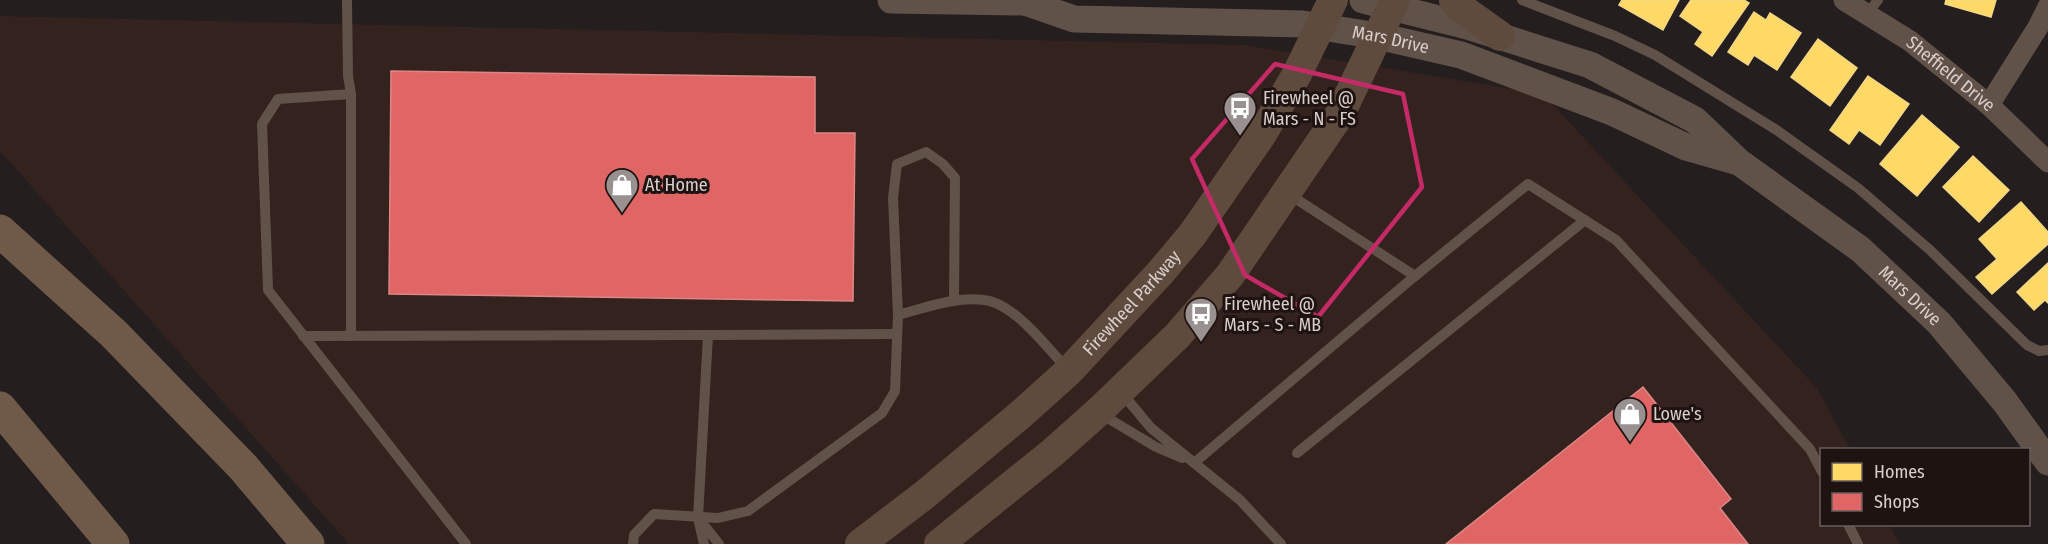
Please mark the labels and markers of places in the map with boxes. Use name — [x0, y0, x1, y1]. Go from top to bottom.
place label: Firewheel @ Mars - N - FS — [1263, 87, 1356, 130]
bus stop icon: Firewheel @ Mars - N - FS — [1222, 90, 1258, 137]
shop icon: At Home — [604, 167, 640, 214]
place label: At Home — [645, 174, 708, 196]
place label: Firewheel @ Mars - S - MB — [1224, 293, 1321, 336]
bus stop icon: Firewheel @ Mars - S - MB — [1183, 296, 1219, 343]
shop icon: Lowe's — [1612, 396, 1648, 443]
place label: Lowe's — [1653, 403, 1702, 425]

